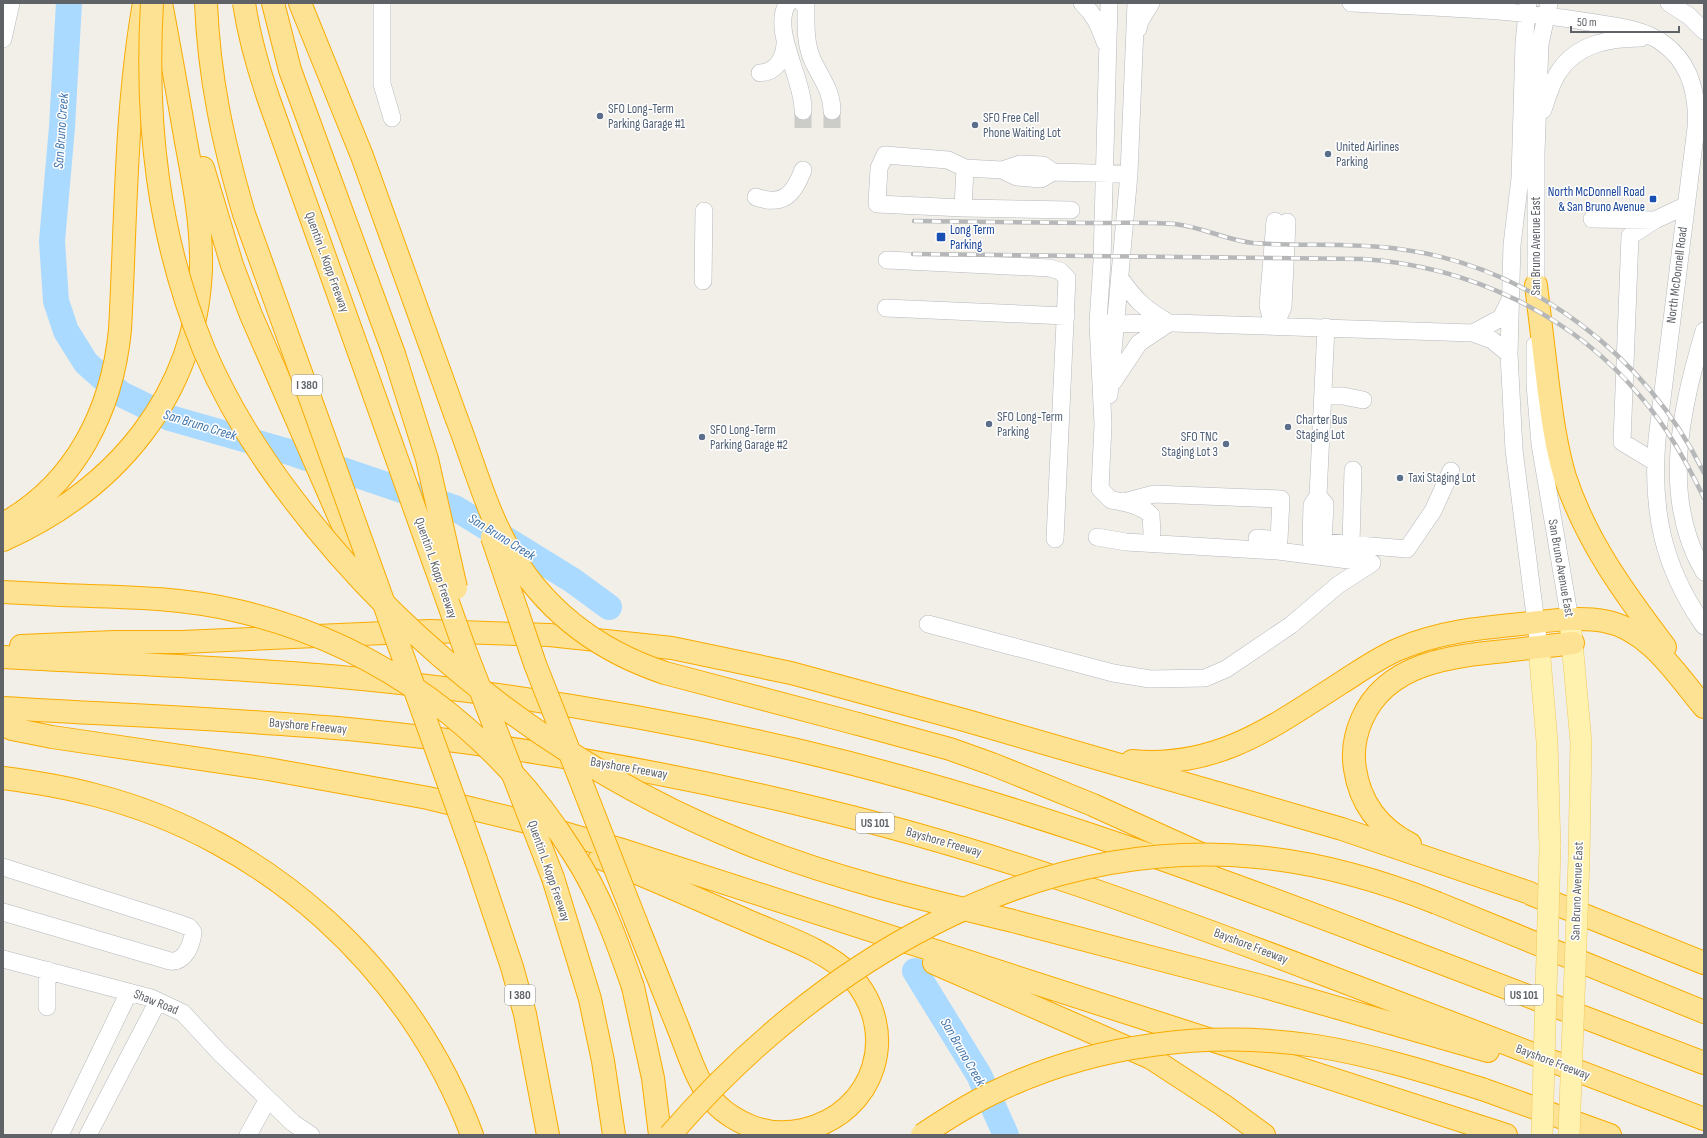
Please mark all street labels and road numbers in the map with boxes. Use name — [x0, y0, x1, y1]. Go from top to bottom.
street label: San Bruno Avenue East — [1528, 197, 1544, 295]
street label: Quentin L. Kopp Freeway — [301, 210, 353, 314]
street label: North McDonnell Road — [1663, 226, 1691, 324]
road number: I 380 — [292, 375, 322, 395]
street label: Quentin L. Kopp Freeway — [411, 515, 461, 621]
street label: San Bruno Avenue East — [1545, 518, 1577, 618]
street label: Bayshore Freeway — [268, 715, 348, 737]
street label: Bayshore Freeway — [589, 753, 669, 783]
road number: US 101 — [856, 813, 894, 833]
street label: Quentin L. Kopp Freeway — [524, 818, 574, 924]
street label: Bayshore Freeway — [904, 824, 984, 860]
street label: San Bruno Avenue East — [1567, 841, 1587, 941]
street label: Bayshore Freeway — [1212, 925, 1290, 967]
road number: I 380 — [505, 985, 535, 1005]
road number: US 101 — [1505, 985, 1543, 1005]
street label: Shaw Road — [131, 986, 181, 1018]
street label: Bayshore Freeway — [1514, 1041, 1592, 1083]

